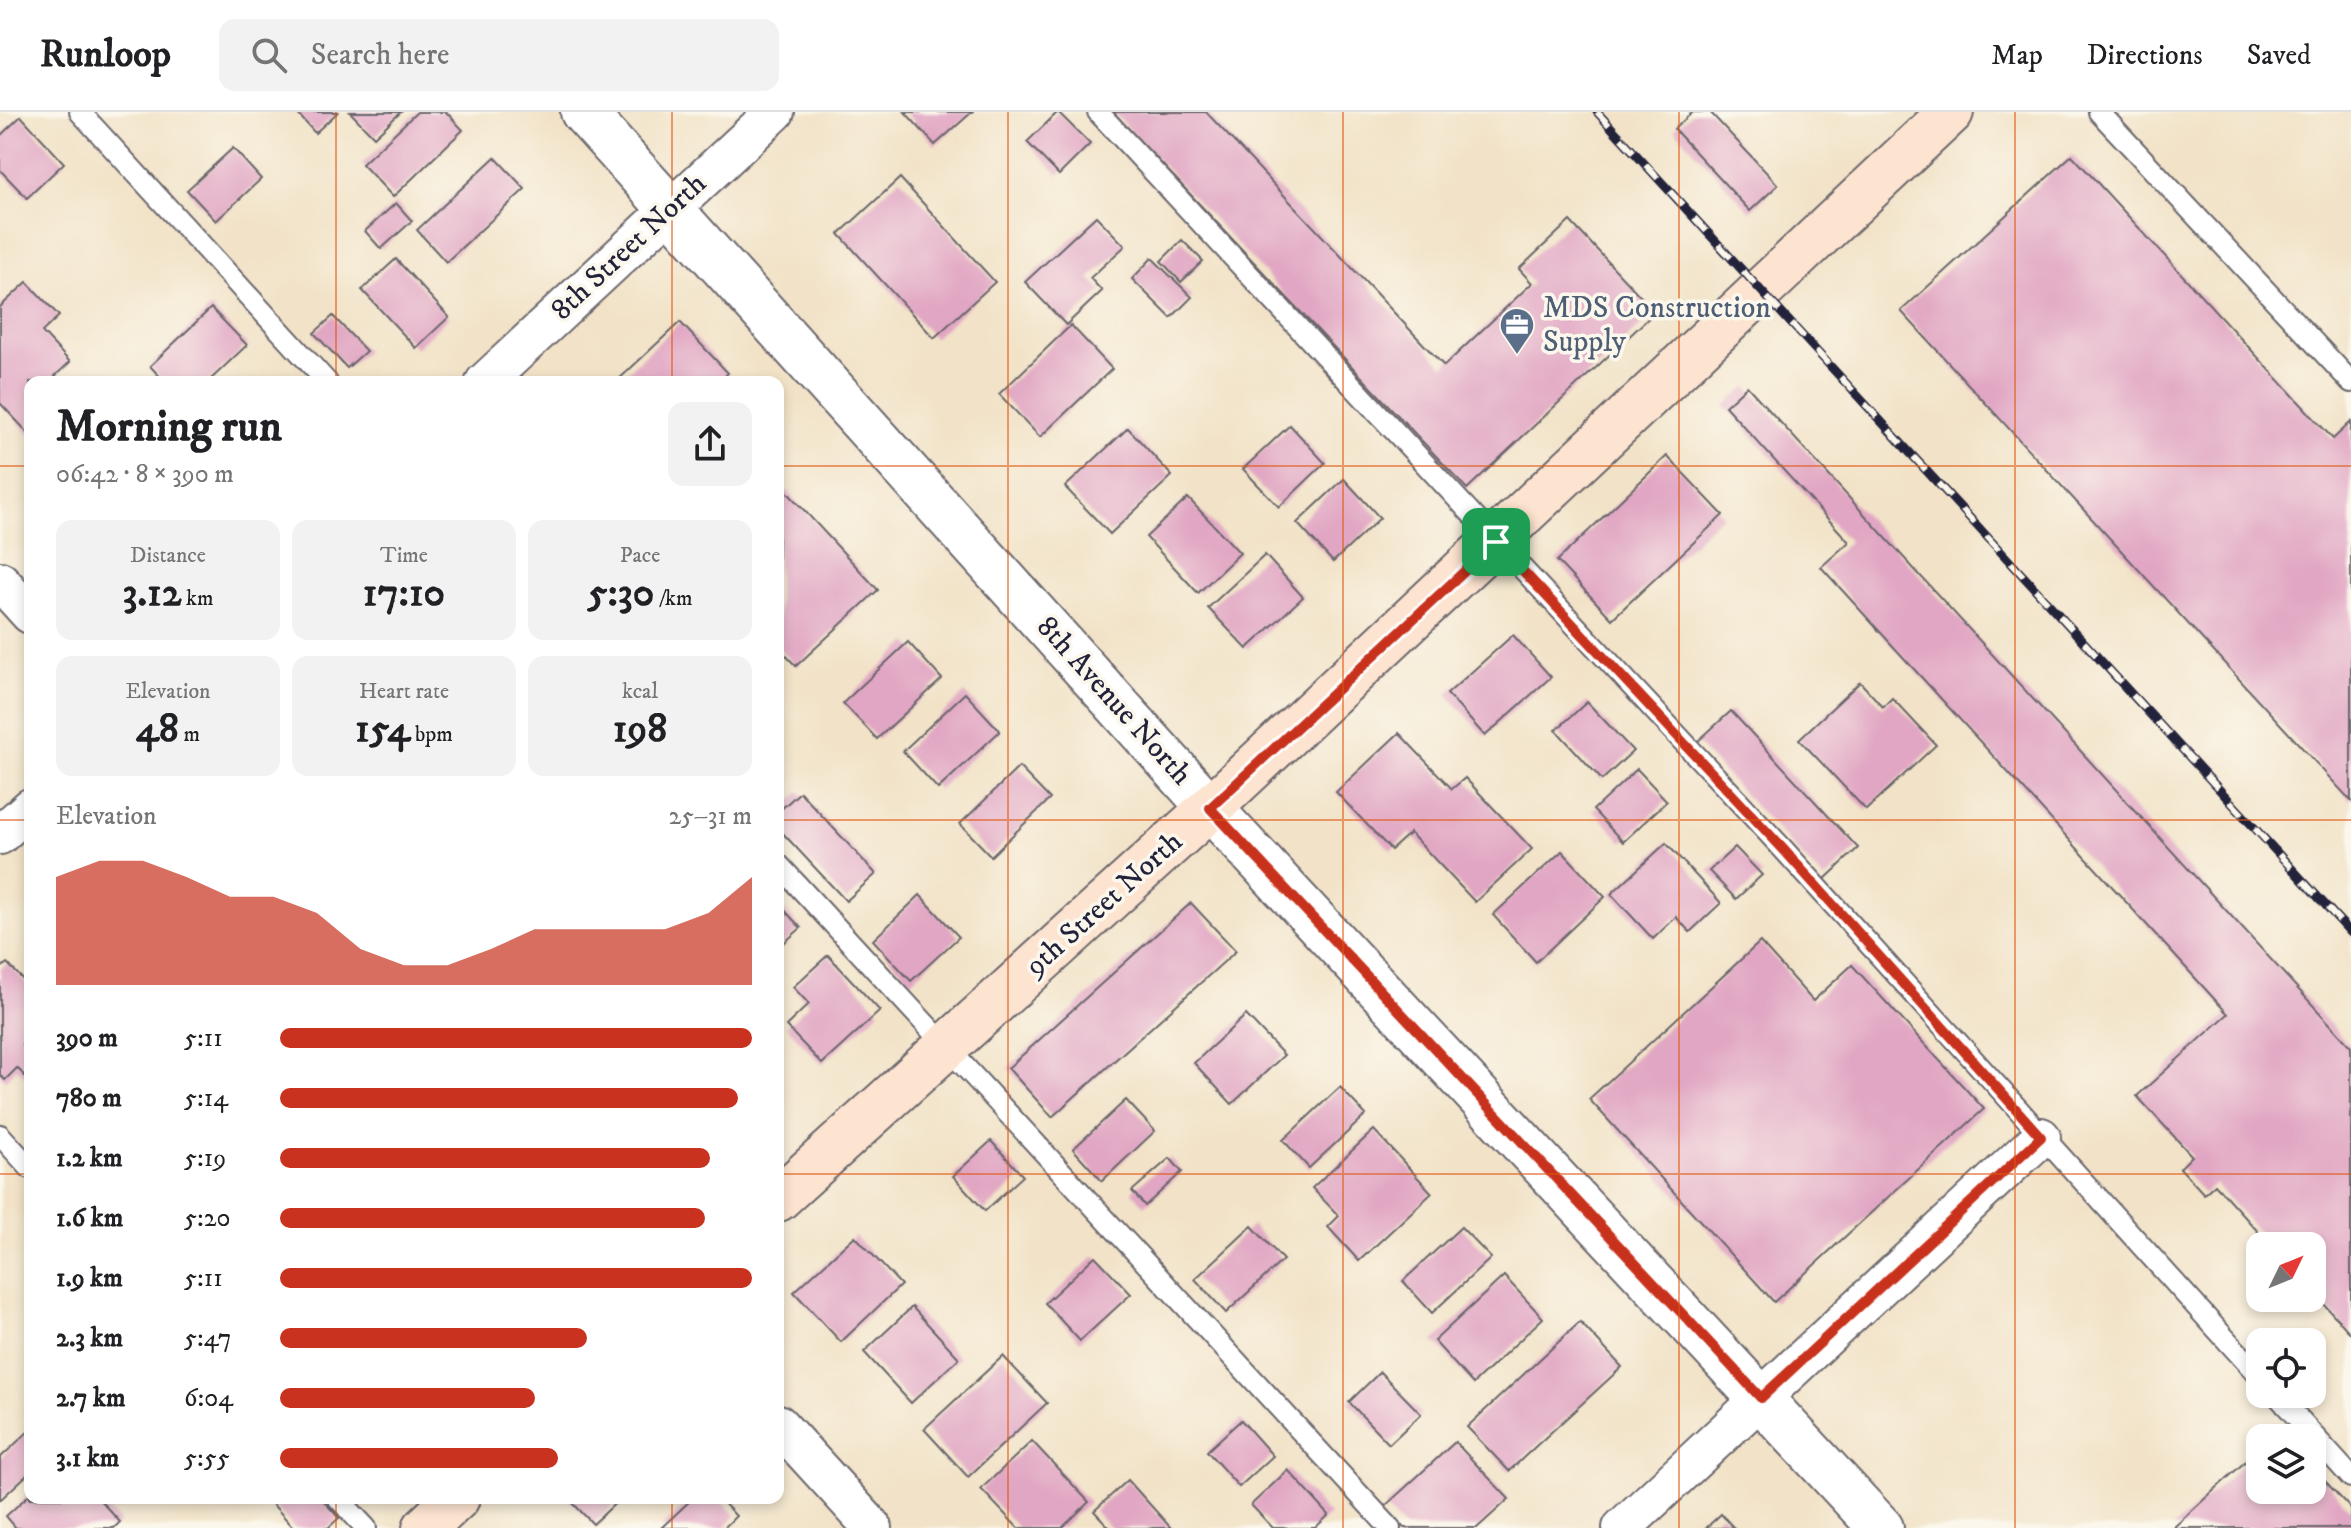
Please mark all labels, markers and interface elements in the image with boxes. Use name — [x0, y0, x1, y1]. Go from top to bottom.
search box — [219, 19, 779, 91]
text: Runloop — [40, 31, 171, 79]
icon: search — [247, 33, 291, 77]
text: Search here — [311, 37, 449, 74]
text: Map — [1991, 38, 2043, 73]
text: Directions — [2087, 38, 2203, 73]
text: Saved — [2247, 38, 2311, 73]
street label: 8th Street North — [544, 165, 715, 328]
place label: MDS Construction Supply — [1543, 290, 1771, 361]
office icon: MDS Construction Supply — [1498, 306, 1536, 356]
text: Morning run — [56, 400, 282, 455]
button: share — [668, 402, 752, 486]
text: 06:42 · 8 × 390 m — [56, 458, 234, 491]
pin — [1462, 508, 1530, 576]
icon: arrive — [1474, 520, 1518, 564]
text: Distance — [130, 542, 206, 569]
text: Time — [380, 542, 428, 569]
text: Pace — [620, 542, 660, 569]
text: 3.12 — [123, 569, 181, 619]
text: 17:10 — [363, 569, 445, 619]
text: 5:30 — [588, 569, 654, 619]
text: km — [181, 585, 213, 612]
text: /km — [654, 585, 692, 612]
street label: 8th Avenue North — [1028, 609, 1200, 793]
text: Elevation — [125, 678, 211, 705]
text: Heart rate — [359, 678, 449, 705]
text: kcal — [622, 678, 658, 705]
text: 48 — [136, 705, 179, 755]
text: 154 — [355, 705, 410, 755]
text: 198 — [613, 705, 667, 755]
text: m — [179, 721, 200, 748]
text: bpm — [410, 721, 453, 748]
text: Elevation — [56, 800, 157, 833]
text: 25–31 m — [668, 800, 752, 833]
street label: 9th Street North — [1016, 823, 1191, 986]
text: 390 m — [56, 1022, 118, 1055]
text: 5:11 — [184, 1022, 223, 1055]
text: 780 m — [56, 1082, 122, 1115]
text: 5:14 — [184, 1082, 228, 1115]
text: 1.2 km — [56, 1142, 122, 1175]
text: 5:19 — [184, 1142, 226, 1175]
text: 1.6 km — [56, 1202, 123, 1235]
text: 5:20 — [184, 1202, 230, 1235]
north arrow — [2246, 1232, 2326, 1312]
map controls — [2246, 1232, 2326, 1504]
text: 1.9 km — [56, 1262, 123, 1295]
text: 5:11 — [184, 1262, 223, 1295]
text: 2.3 km — [56, 1322, 123, 1355]
text: 5:47 — [184, 1322, 232, 1355]
button: locate — [2246, 1328, 2326, 1408]
text: 2.7 km — [56, 1382, 125, 1415]
text: 6:04 — [184, 1382, 233, 1415]
button: layers — [2246, 1424, 2326, 1504]
text: 3.1 km — [56, 1442, 119, 1475]
text: 5:55 — [184, 1442, 230, 1475]

